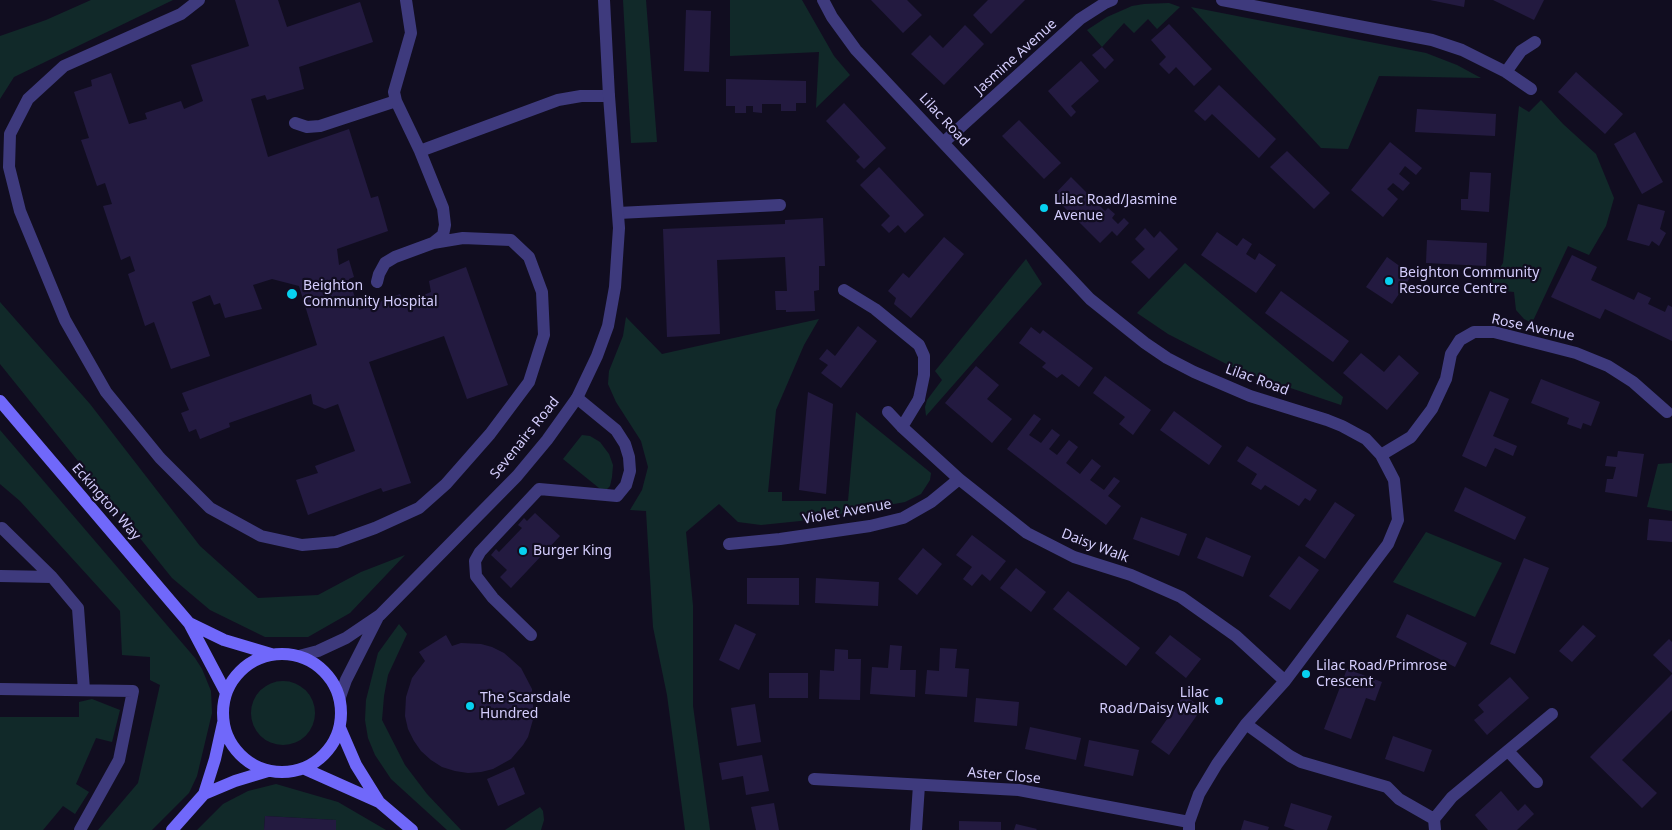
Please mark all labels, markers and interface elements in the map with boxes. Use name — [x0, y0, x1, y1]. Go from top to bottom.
street label: Jasmine Avenue — [972, 16, 1060, 98]
street label: Lilac Road — [915, 90, 973, 150]
place label: Lilac Road/Jasmine Avenue — [1054, 192, 1177, 224]
marker: Lilac Road/Jasmine Avenue — [1038, 202, 1050, 214]
place label: Beighton Community Resource Centre — [1399, 265, 1539, 298]
marker: Beighton Community Resource Centre — [1383, 275, 1395, 287]
place label: Beighton Community Hospital — [303, 278, 438, 310]
marker: Beighton Community Hospital — [285, 287, 299, 301]
street label: Rose Avenue — [1490, 311, 1576, 345]
street label: Lilac Road — [1223, 361, 1291, 399]
street label: Sevenairs Road — [487, 394, 563, 482]
street label: Eckington Way — [68, 460, 144, 544]
street label: Violet Avenue — [801, 496, 893, 528]
street label: Daisy Walk — [1059, 525, 1131, 567]
place label: Burger King — [533, 543, 612, 559]
marker: Burger King — [517, 545, 529, 557]
place label: Lilac Road/Primrose Crescent — [1316, 658, 1447, 690]
marker: Lilac Road/Primrose Crescent — [1300, 668, 1312, 680]
place label: Lilac Road/Daisy Walk — [1099, 685, 1209, 718]
place label: The Scarsdale Hundred — [480, 690, 571, 722]
marker: Lilac Road/Daisy Walk — [1213, 695, 1225, 707]
marker: The Scarsdale Hundred — [464, 700, 476, 712]
street label: Aster Close — [967, 764, 1041, 788]

